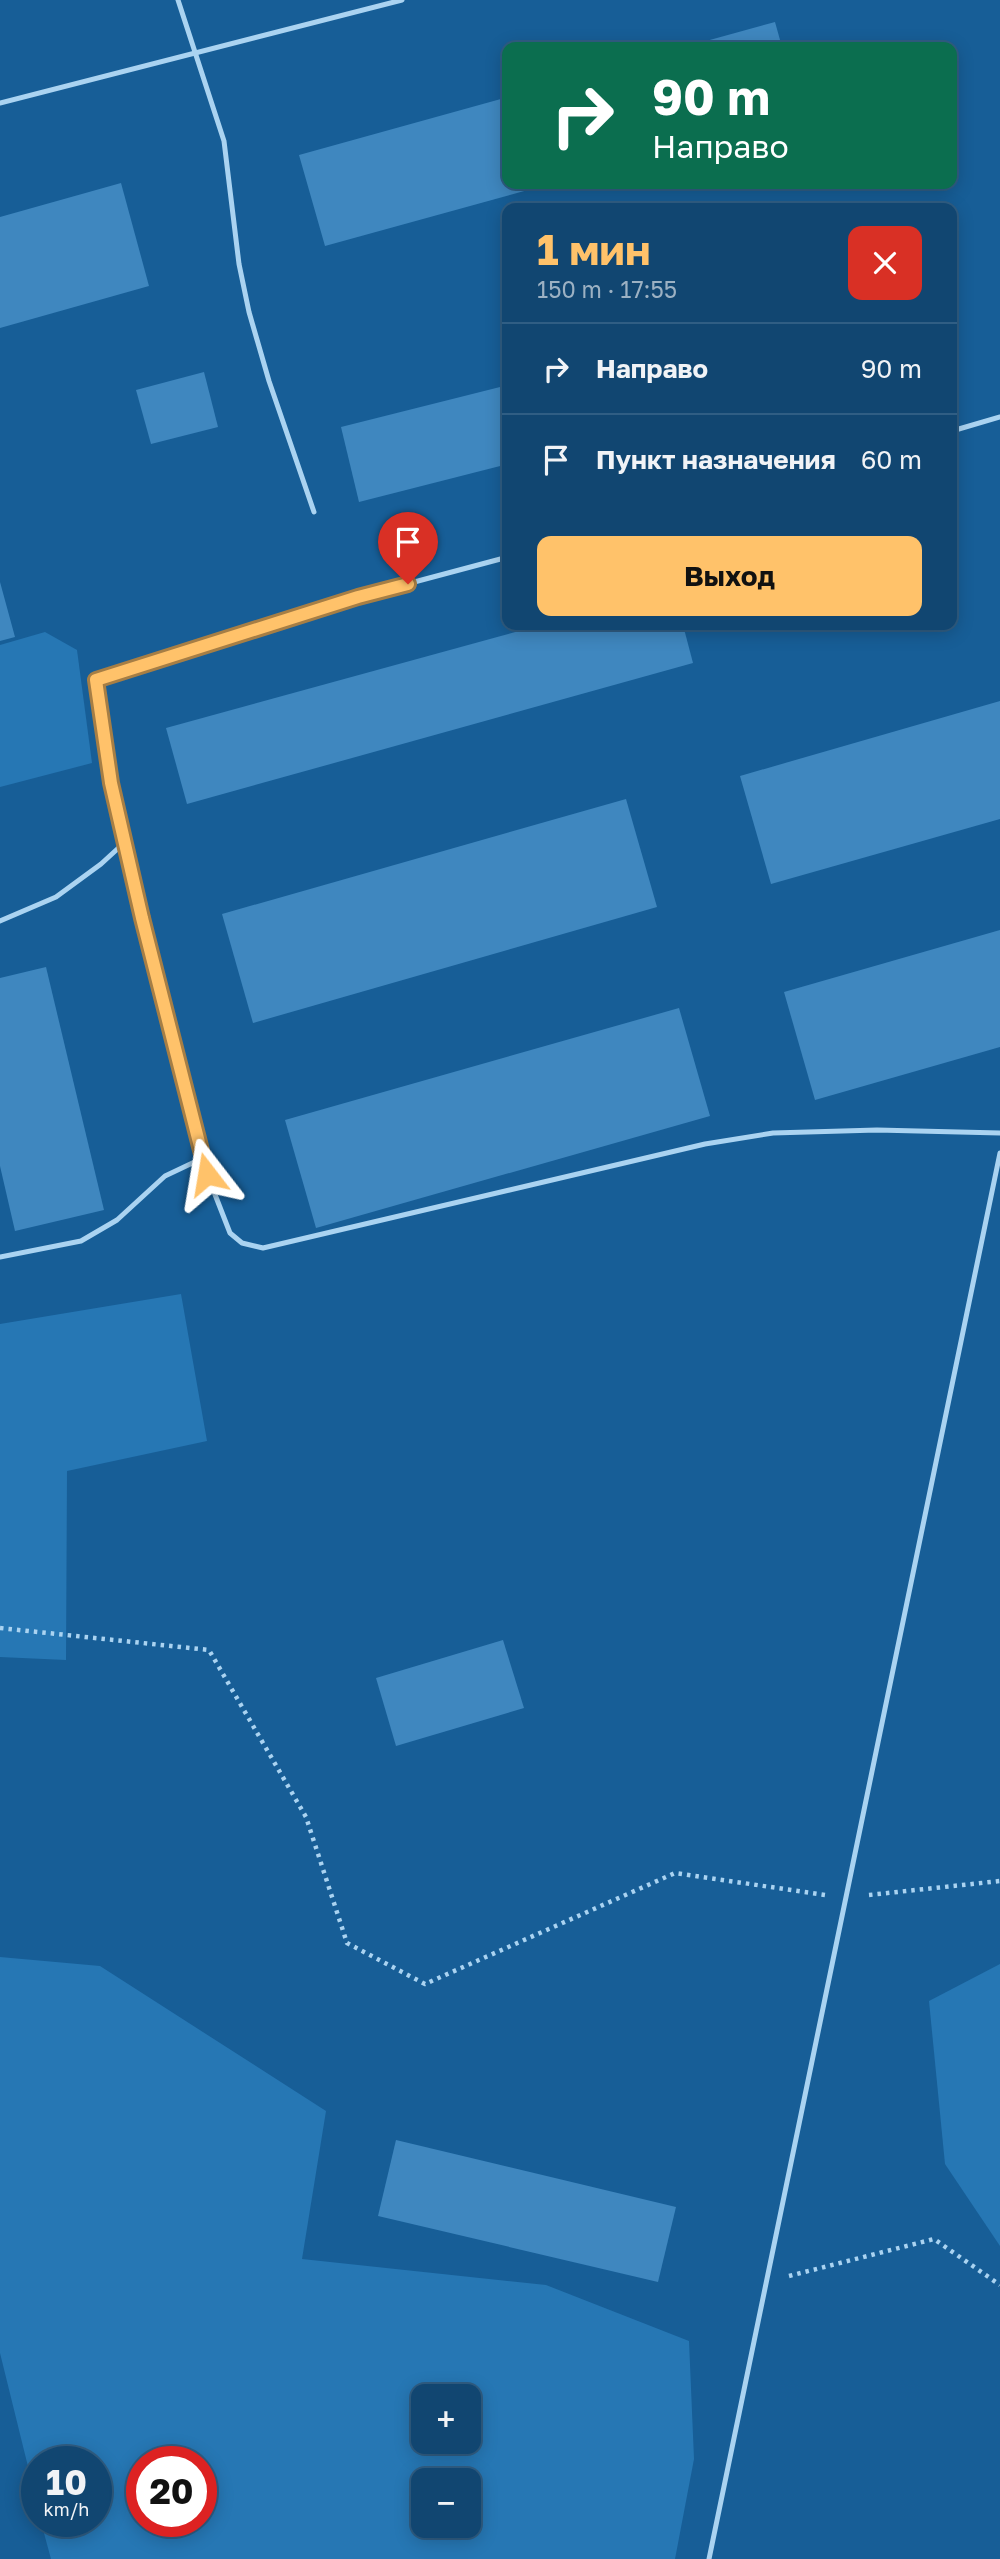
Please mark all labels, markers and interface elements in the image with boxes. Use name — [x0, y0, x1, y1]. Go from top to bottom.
text: 90 m — [652, 67, 770, 126]
icon: right — [537, 70, 628, 161]
text: Направо — [652, 127, 789, 165]
text: 1 мин — [537, 224, 651, 274]
button: close — [848, 226, 922, 300]
text: 150 m · 17:55 — [537, 275, 677, 303]
icon: right — [537, 350, 575, 388]
text: Направо — [596, 353, 708, 384]
text: 90 m — [861, 353, 922, 384]
icon: arrive — [537, 441, 575, 479]
text: Пункт назначения — [596, 444, 836, 475]
text: 60 m — [861, 444, 922, 475]
pin — [378, 512, 438, 584]
icon: arrive — [389, 523, 427, 561]
button: Выход — [537, 536, 922, 616]
position arrow — [170, 1137, 244, 1211]
map controls — [411, 2384, 481, 2538]
button: + — [411, 2384, 481, 2454]
speed limit sign: 20 — [126, 2446, 217, 2537]
text: 10 — [46, 2461, 87, 2503]
button: − — [411, 2468, 481, 2538]
text: km/h — [44, 2498, 89, 2520]

